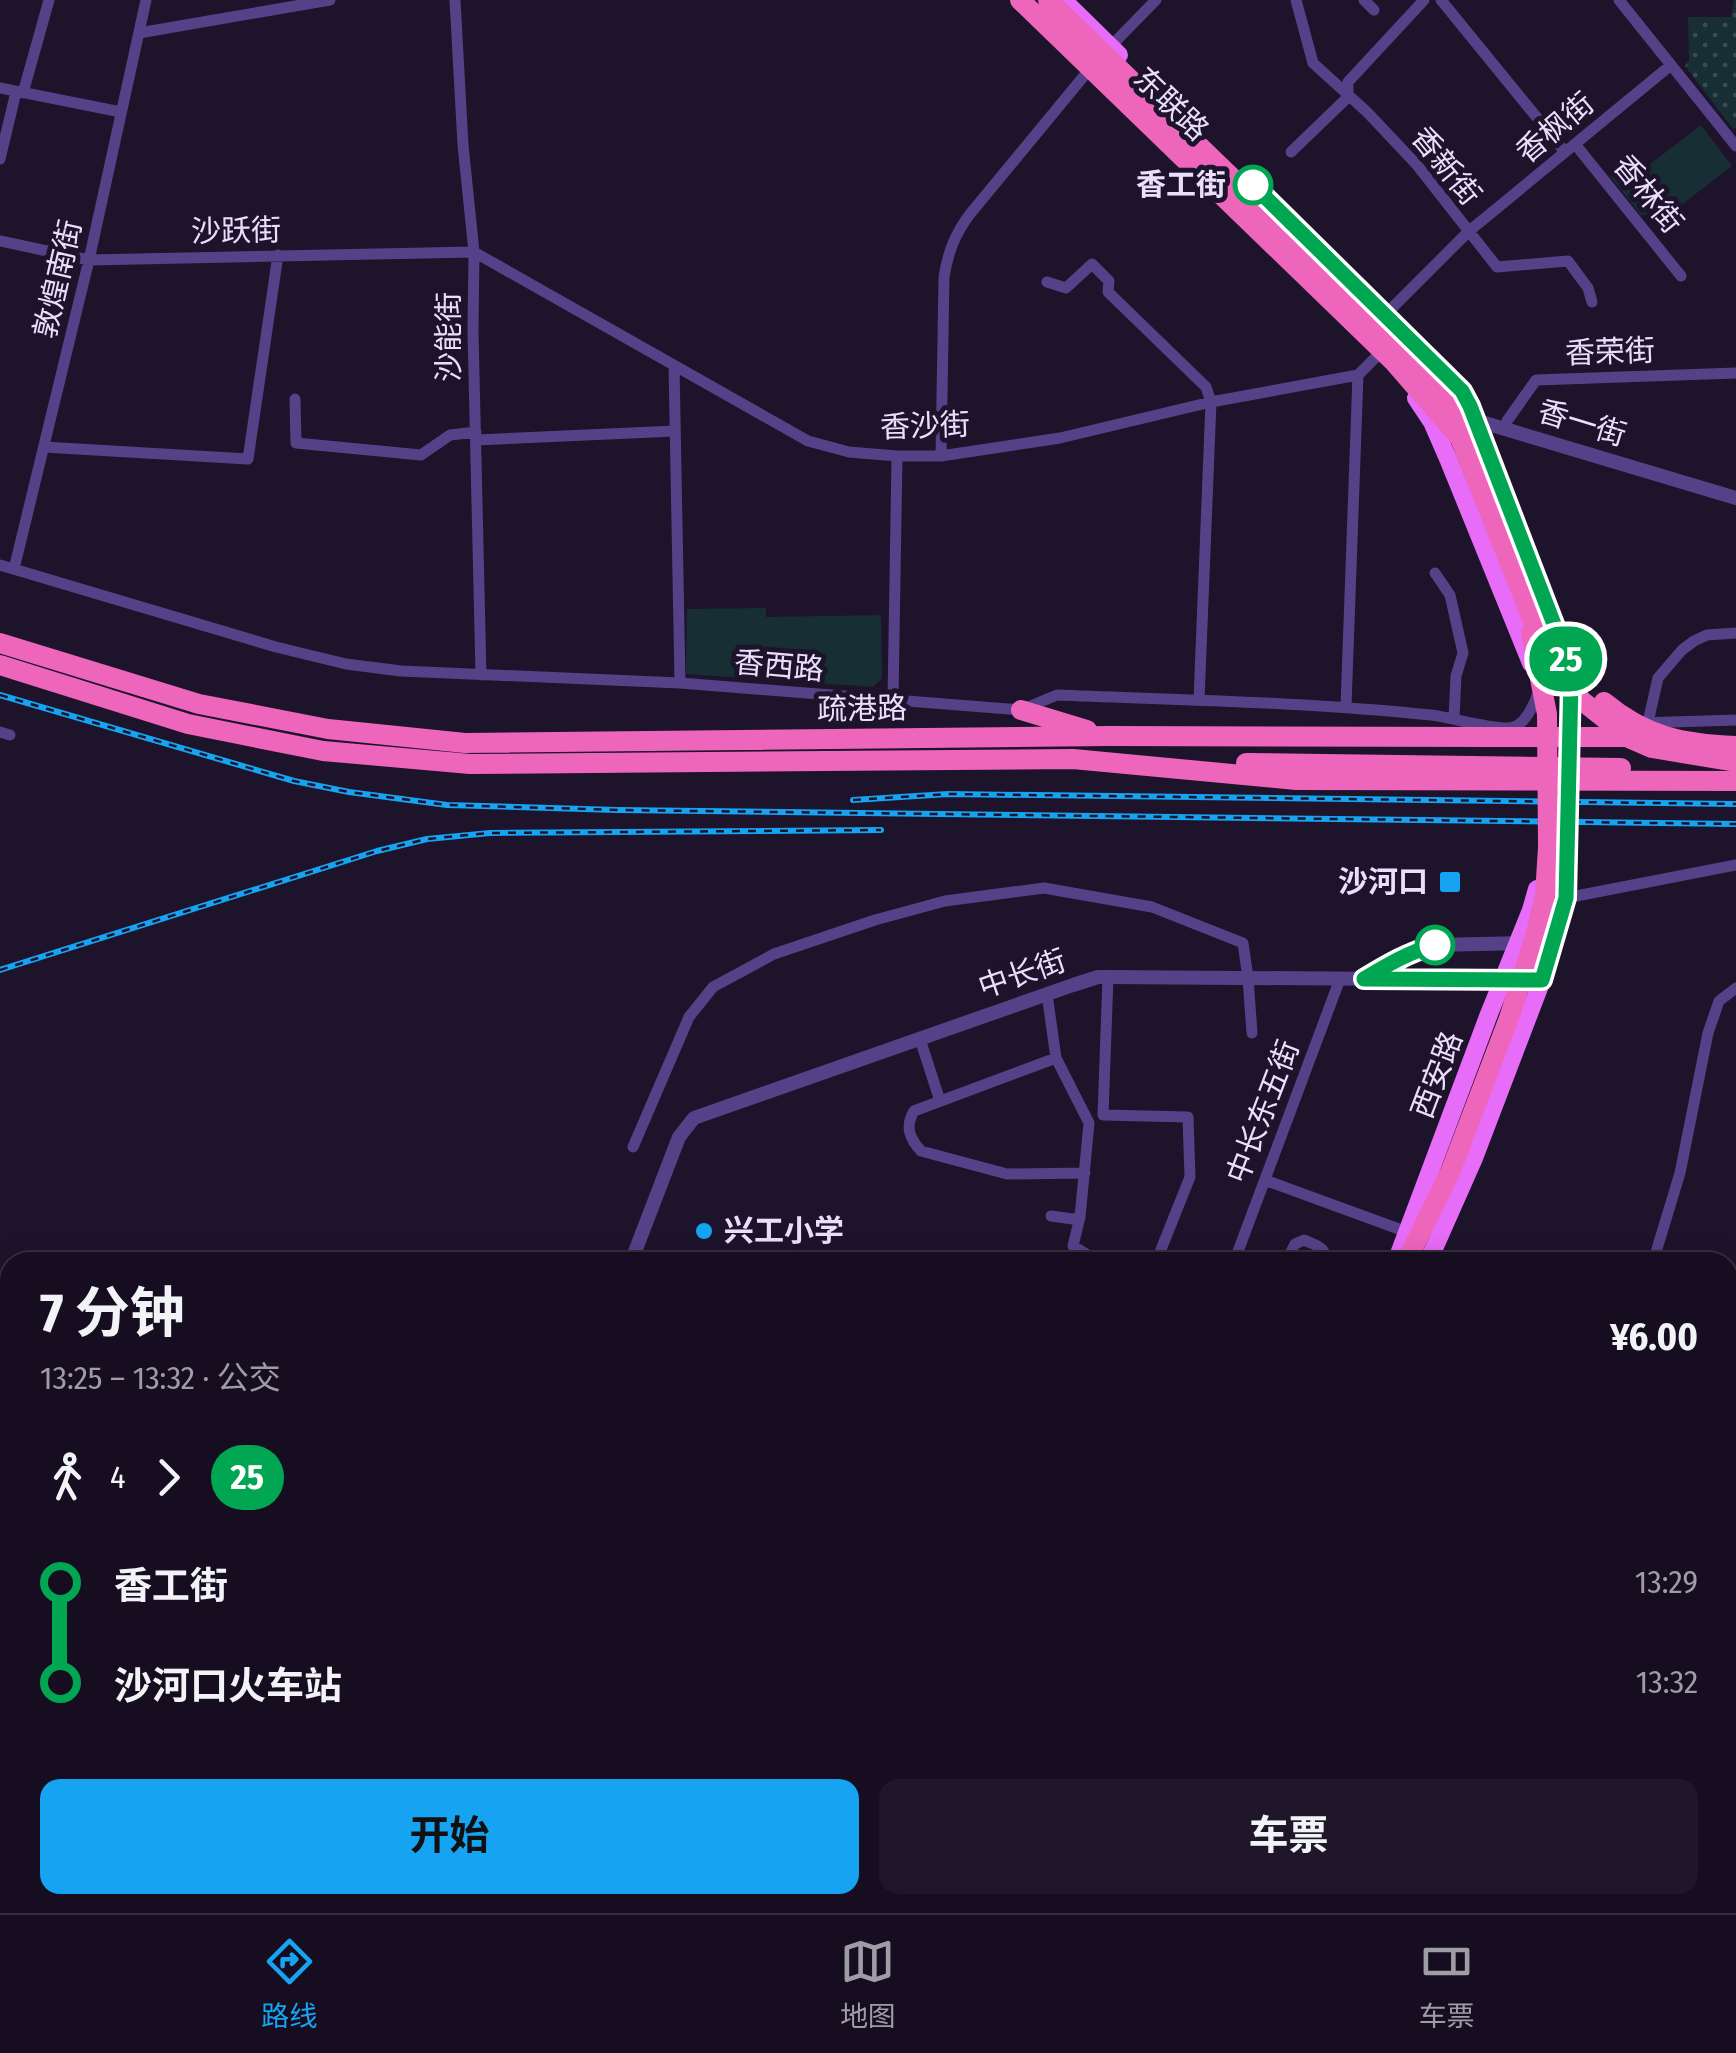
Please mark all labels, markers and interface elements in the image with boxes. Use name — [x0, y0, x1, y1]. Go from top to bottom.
street label: 东联路 — [1126, 60, 1216, 148]
street label: 香枫街 — [1509, 85, 1601, 171]
street label: 香新街 — [1404, 120, 1488, 212]
street label: 香林街 — [1606, 148, 1690, 240]
marker: 香工街 — [1234, 166, 1272, 204]
place label: 香工街 — [1136, 167, 1226, 203]
street label: 沙跃街 — [191, 212, 281, 250]
street label: 敦煌南街 — [27, 216, 89, 342]
street label: 沙能街 — [431, 292, 467, 382]
street label: 香荣街 — [1564, 332, 1656, 372]
street label: 香一街 — [1534, 393, 1630, 453]
street label: 香沙街 — [879, 406, 971, 446]
line badge: 25 — [1521, 626, 1611, 692]
text: 25 — [1549, 638, 1583, 680]
street label: 香西路 — [733, 644, 825, 688]
street label: 疏港路 — [817, 690, 907, 728]
place label: 沙河口 — [1338, 864, 1428, 900]
marker: 沙河口 — [1437, 869, 1463, 895]
unlabelled marker — [1416, 926, 1454, 964]
street label: 中长街 — [974, 942, 1070, 1006]
street label: 西安路 — [1404, 1027, 1470, 1123]
street label: 中长东五街 — [1219, 1036, 1307, 1188]
place label: 兴工小学 — [724, 1213, 844, 1249]
marker: 兴工小学 — [693, 1220, 715, 1242]
text: 7 分钟 — [40, 1281, 185, 1347]
text: ¥6.00 — [1610, 1314, 1698, 1360]
text: 13:25 – 13:32 · 公交 — [40, 1359, 281, 1397]
icon: walk — [40, 1450, 95, 1505]
icon: forward — [141, 1450, 196, 1505]
text: 25 — [231, 1456, 264, 1498]
text: 4 — [110, 1458, 126, 1496]
text: 香工街 — [114, 1563, 228, 1609]
text: 13:29 — [1635, 1563, 1698, 1601]
text: 沙河口火车站 — [114, 1663, 342, 1709]
text: 13:32 — [1636, 1663, 1698, 1701]
button: 开始 — [40, 1779, 859, 1894]
button: 车票 — [879, 1779, 1698, 1894]
tab: 路线 — [261, 1934, 317, 2034]
tab: 地图 — [840, 1934, 896, 2034]
tab: 车票 — [1419, 1934, 1475, 2034]

